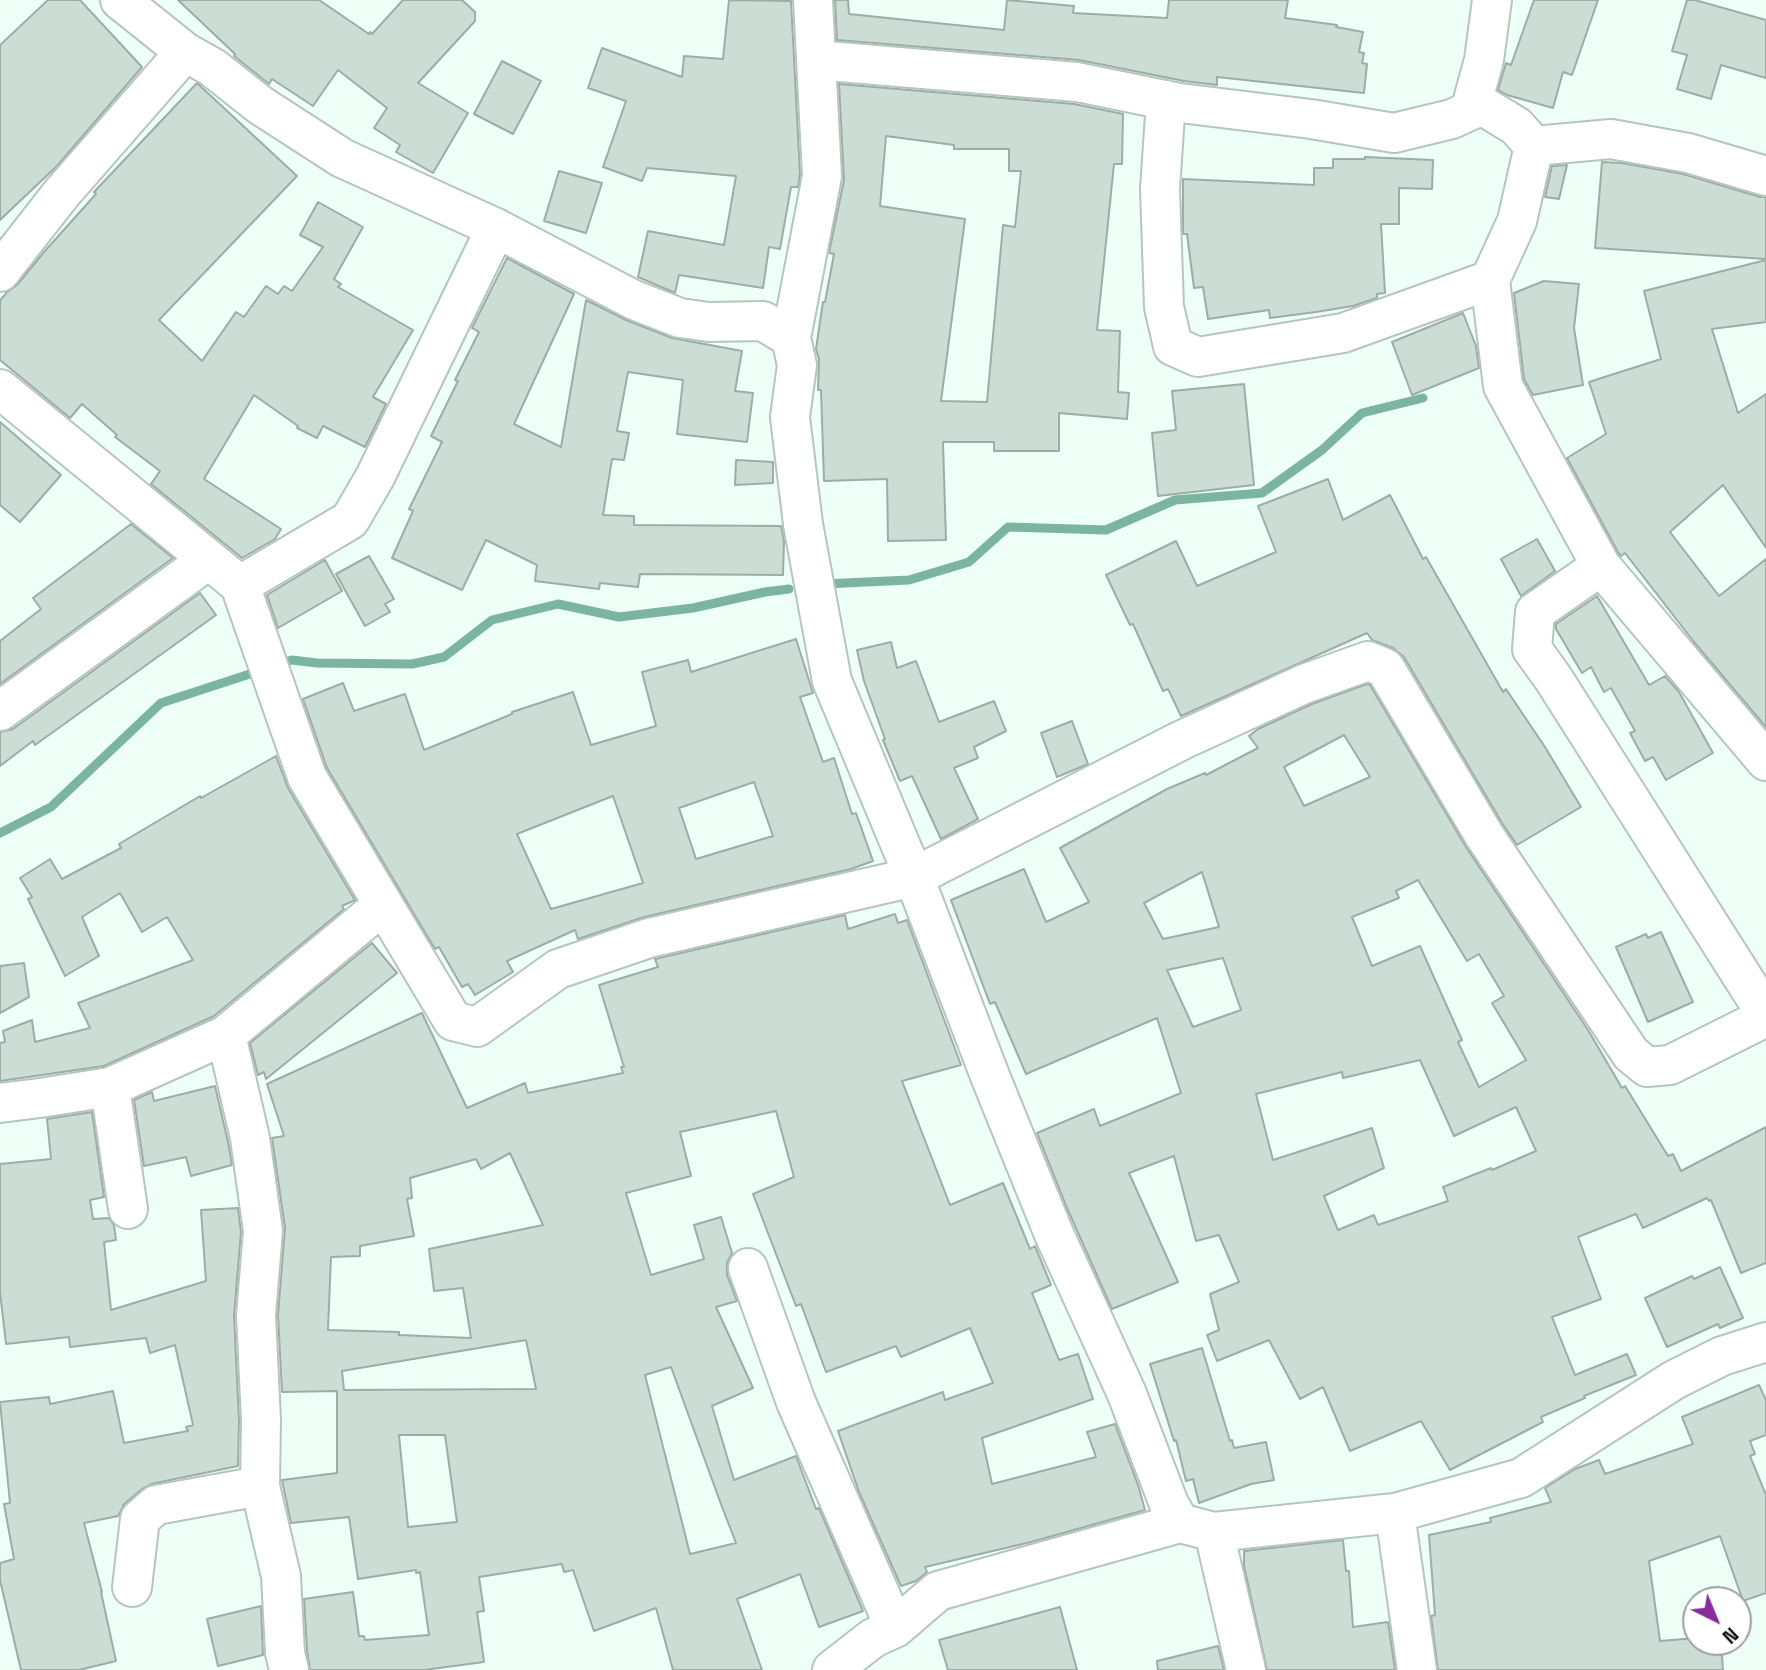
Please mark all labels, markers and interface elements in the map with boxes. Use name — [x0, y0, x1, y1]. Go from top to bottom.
north arrow — [1682, 1586, 1752, 1656]
text: N — [1717, 1622, 1743, 1649]

